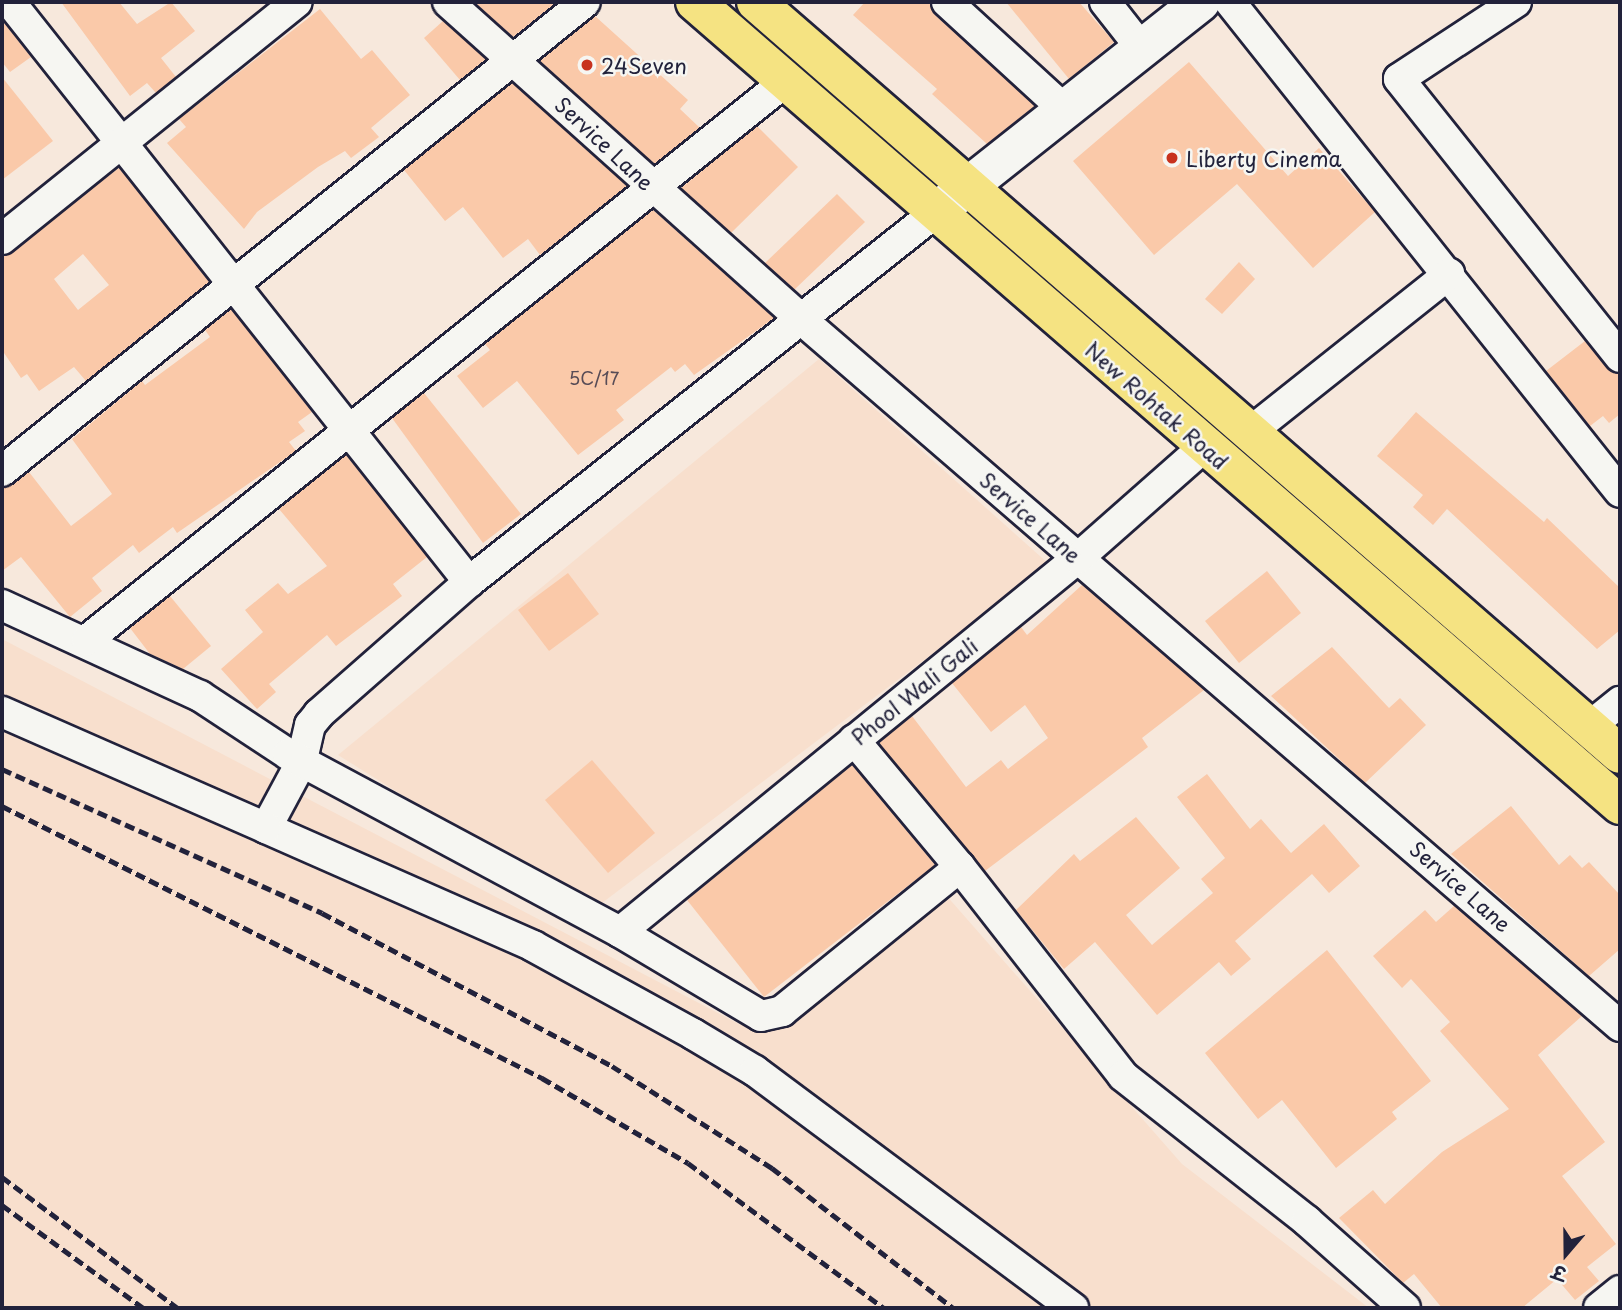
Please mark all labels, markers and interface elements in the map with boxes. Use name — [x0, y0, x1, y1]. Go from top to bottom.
place label: 24Seven — [601, 52, 687, 78]
marker: 24Seven — [579, 57, 595, 73]
street label: Service Lane — [550, 91, 660, 195]
place label: Liberty Cinema — [1186, 145, 1342, 171]
marker: Liberty Cinema — [1164, 150, 1180, 166]
street label: New Rohtak Road — [1080, 336, 1234, 474]
house number: 5C/17 — [569, 367, 619, 389]
street label: Service Lane — [975, 466, 1087, 568]
street label: Phool Wali Gali — [845, 632, 983, 750]
street label: Service Lane — [1405, 835, 1517, 937]
north arrow — [1531, 1219, 1601, 1289]
text: उ — [1548, 1258, 1570, 1289]

